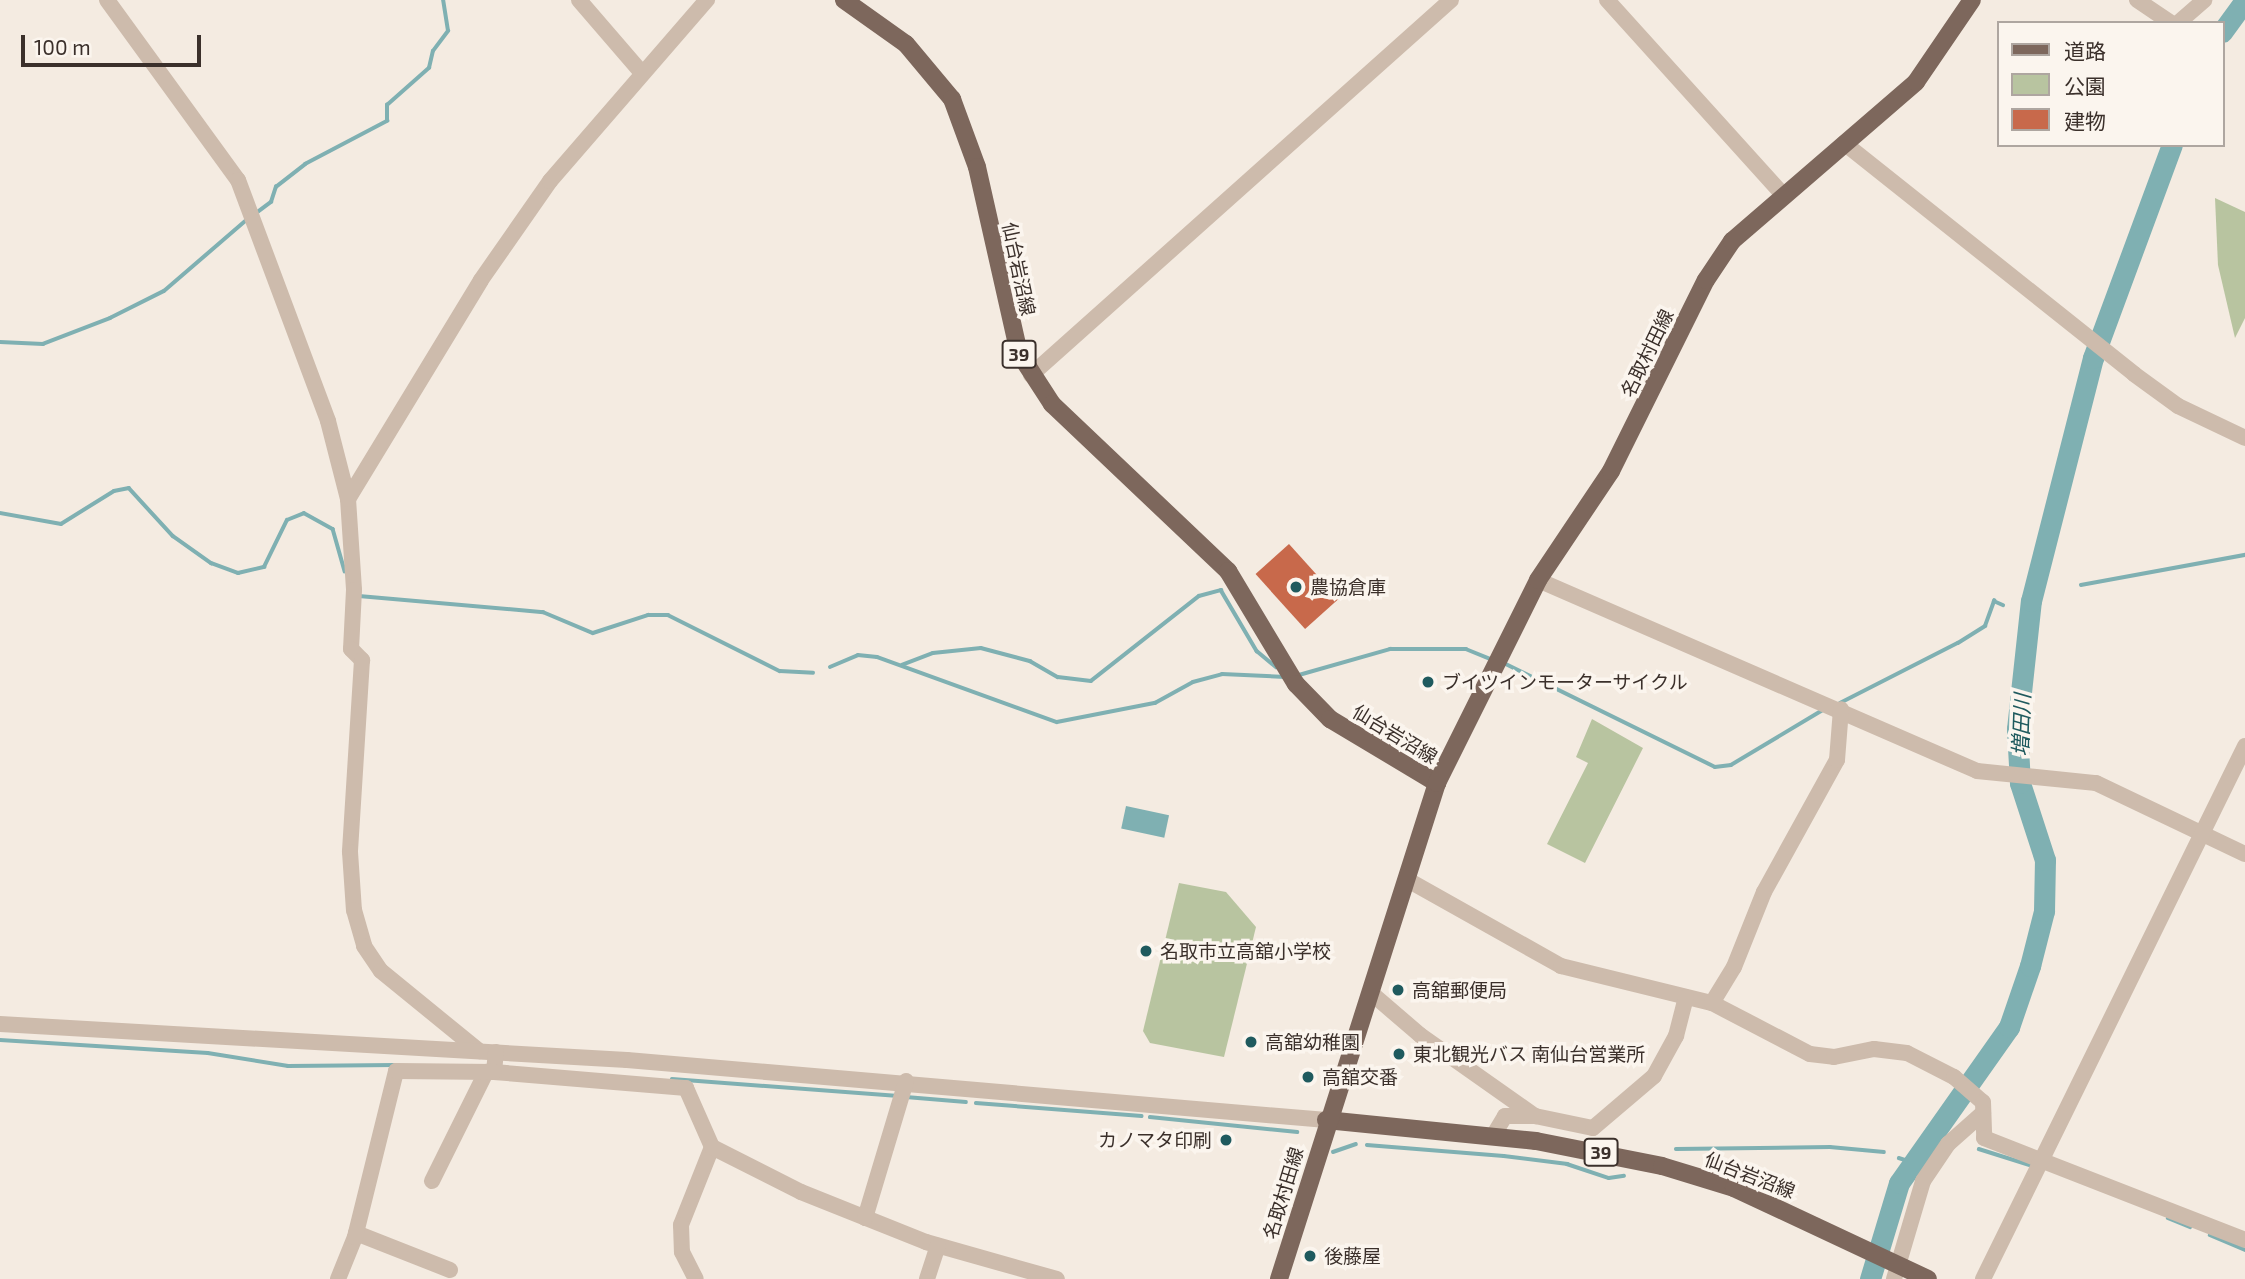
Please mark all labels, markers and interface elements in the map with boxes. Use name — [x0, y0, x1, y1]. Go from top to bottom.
scale bar — [24, 21, 205, 65]
legend — [1996, 21, 2224, 147]
text: 100 m — [34, 34, 91, 59]
text: 道路 — [2064, 38, 2106, 63]
text: 公園 — [2064, 73, 2106, 98]
text: 建物 — [2064, 108, 2106, 133]
street label: 仙台岩沼線 — [998, 220, 1040, 318]
street label: 名取村田線 — [1616, 305, 1678, 401]
road number: 39 — [1002, 340, 1036, 368]
place label: 農協倉庫 — [1310, 576, 1386, 598]
marker: 農協倉庫 — [1288, 579, 1304, 595]
place label: ブイツインモーターサイクル — [1442, 671, 1689, 693]
marker: ブイツインモーターサイクル — [1420, 674, 1436, 690]
water label: 増田川 — [2007, 693, 2035, 757]
street label: 仙台岩沼線 — [1348, 700, 1442, 768]
place label: 名取市立高舘小学校 — [1160, 940, 1331, 962]
marker: 名取市立高舘小学校 — [1138, 943, 1154, 959]
place label: 高舘郵便局 — [1412, 979, 1507, 1001]
marker: 高舘郵便局 — [1390, 982, 1406, 998]
place label: 高舘幼稚園 — [1265, 1031, 1360, 1053]
marker: 高舘幼稚園 — [1243, 1034, 1259, 1050]
place label: 東北観光バス 南仙台営業所 — [1413, 1043, 1645, 1065]
marker: 東北観光バス 南仙台営業所 — [1391, 1046, 1407, 1062]
place label: 高舘交番 — [1322, 1066, 1398, 1088]
marker: 高舘交番 — [1300, 1069, 1316, 1085]
place label: カノマタ印刷 — [1098, 1129, 1212, 1151]
marker: カノマタ印刷 — [1218, 1132, 1234, 1148]
road number: 39 — [1584, 1138, 1618, 1167]
street label: 名取村田線 — [1258, 1144, 1308, 1242]
street label: 仙台岩沼線 — [1702, 1147, 1798, 1203]
place label: 後藤屋 — [1324, 1245, 1381, 1267]
marker: 後藤屋 — [1302, 1248, 1318, 1264]

